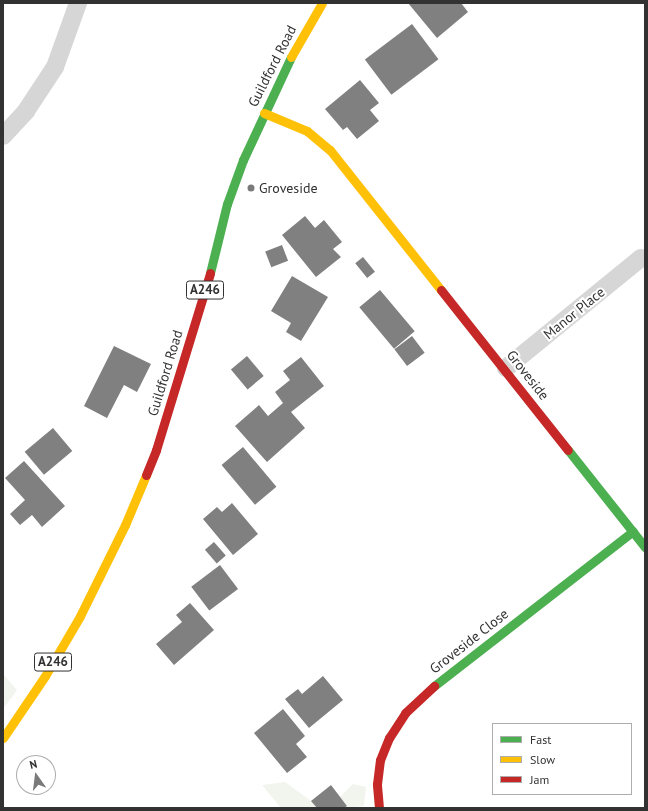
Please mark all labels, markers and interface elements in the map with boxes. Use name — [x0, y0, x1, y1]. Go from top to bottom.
street label: Guildford Road — [244, 23, 300, 109]
place label: Groveside — [259, 180, 318, 196]
marker: Groveside — [246, 183, 256, 193]
road number: A246 — [186, 279, 224, 301]
street label: Manor Place — [540, 283, 608, 343]
street label: Guildford Road — [144, 328, 186, 418]
street label: Groveside — [503, 347, 553, 403]
street label: Groveside Close — [426, 605, 512, 677]
road number: A246 — [34, 651, 72, 673]
legend — [492, 723, 632, 795]
text: Fast — [530, 732, 551, 747]
text: Slow — [530, 752, 555, 767]
north arrow — [16, 755, 56, 795]
text: N — [28, 757, 39, 772]
text: Jam — [530, 772, 549, 787]

